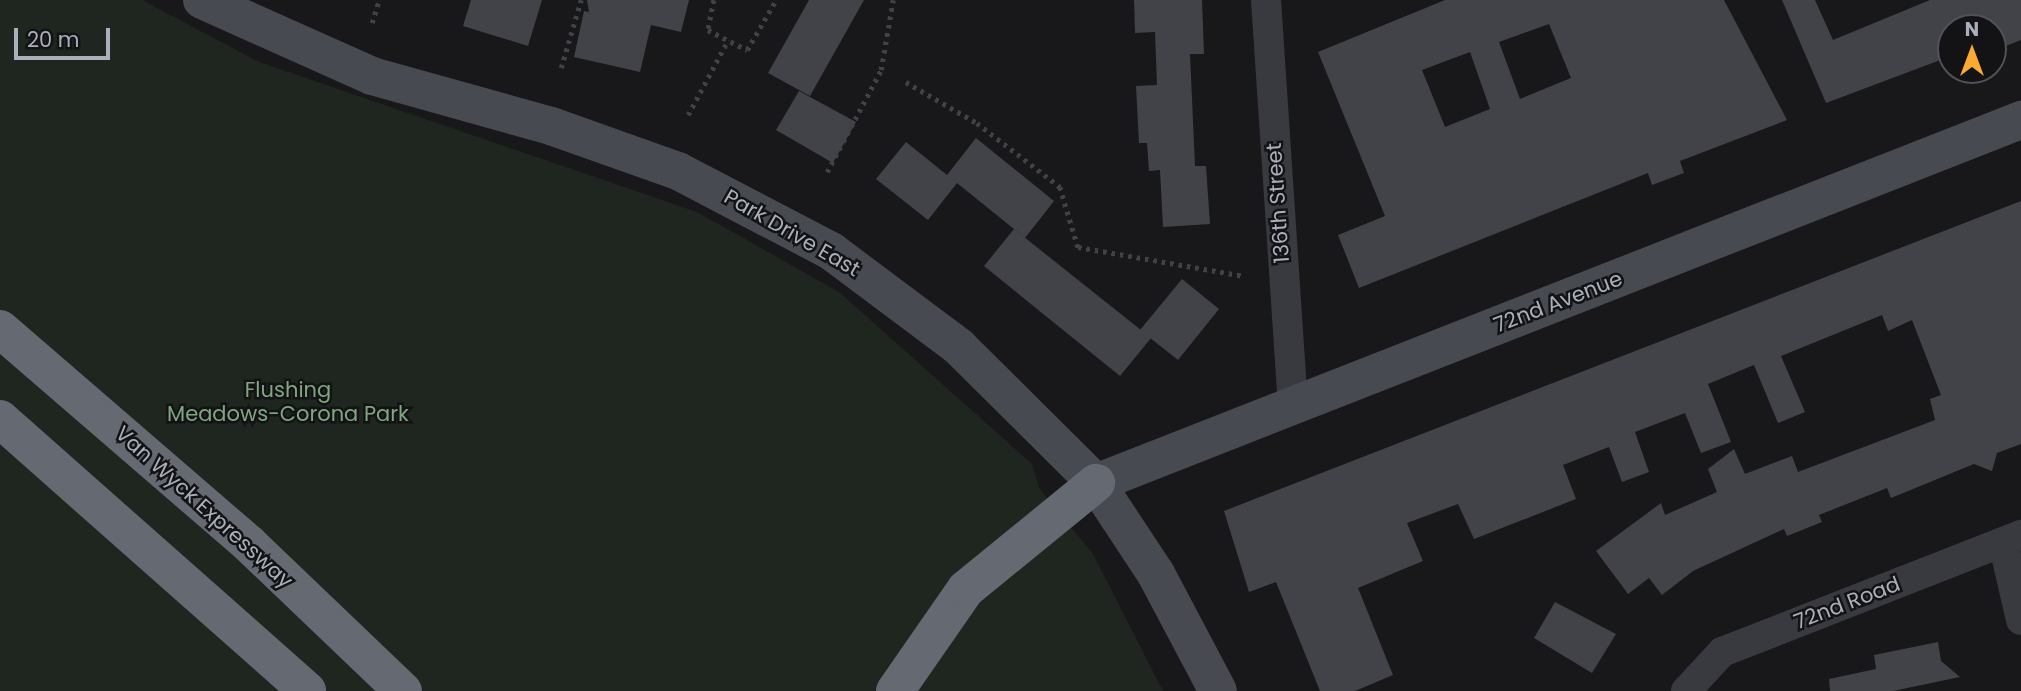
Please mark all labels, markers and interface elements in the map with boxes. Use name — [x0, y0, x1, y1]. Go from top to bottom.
scale bar — [18, 14, 114, 58]
north arrow — [1937, 14, 2007, 84]
text: N — [1965, 16, 1979, 43]
text: 20 m — [27, 25, 80, 54]
street label: 136th Street — [1261, 142, 1295, 264]
street label: Park Drive East — [720, 184, 864, 282]
street label: 72nd Avenue — [1490, 266, 1626, 338]
park label: Flushing Meadows-Corona Park — [167, 377, 409, 427]
street label: Van Wyck Expressway — [110, 421, 298, 593]
street label: 72nd Road — [1790, 571, 1904, 635]

